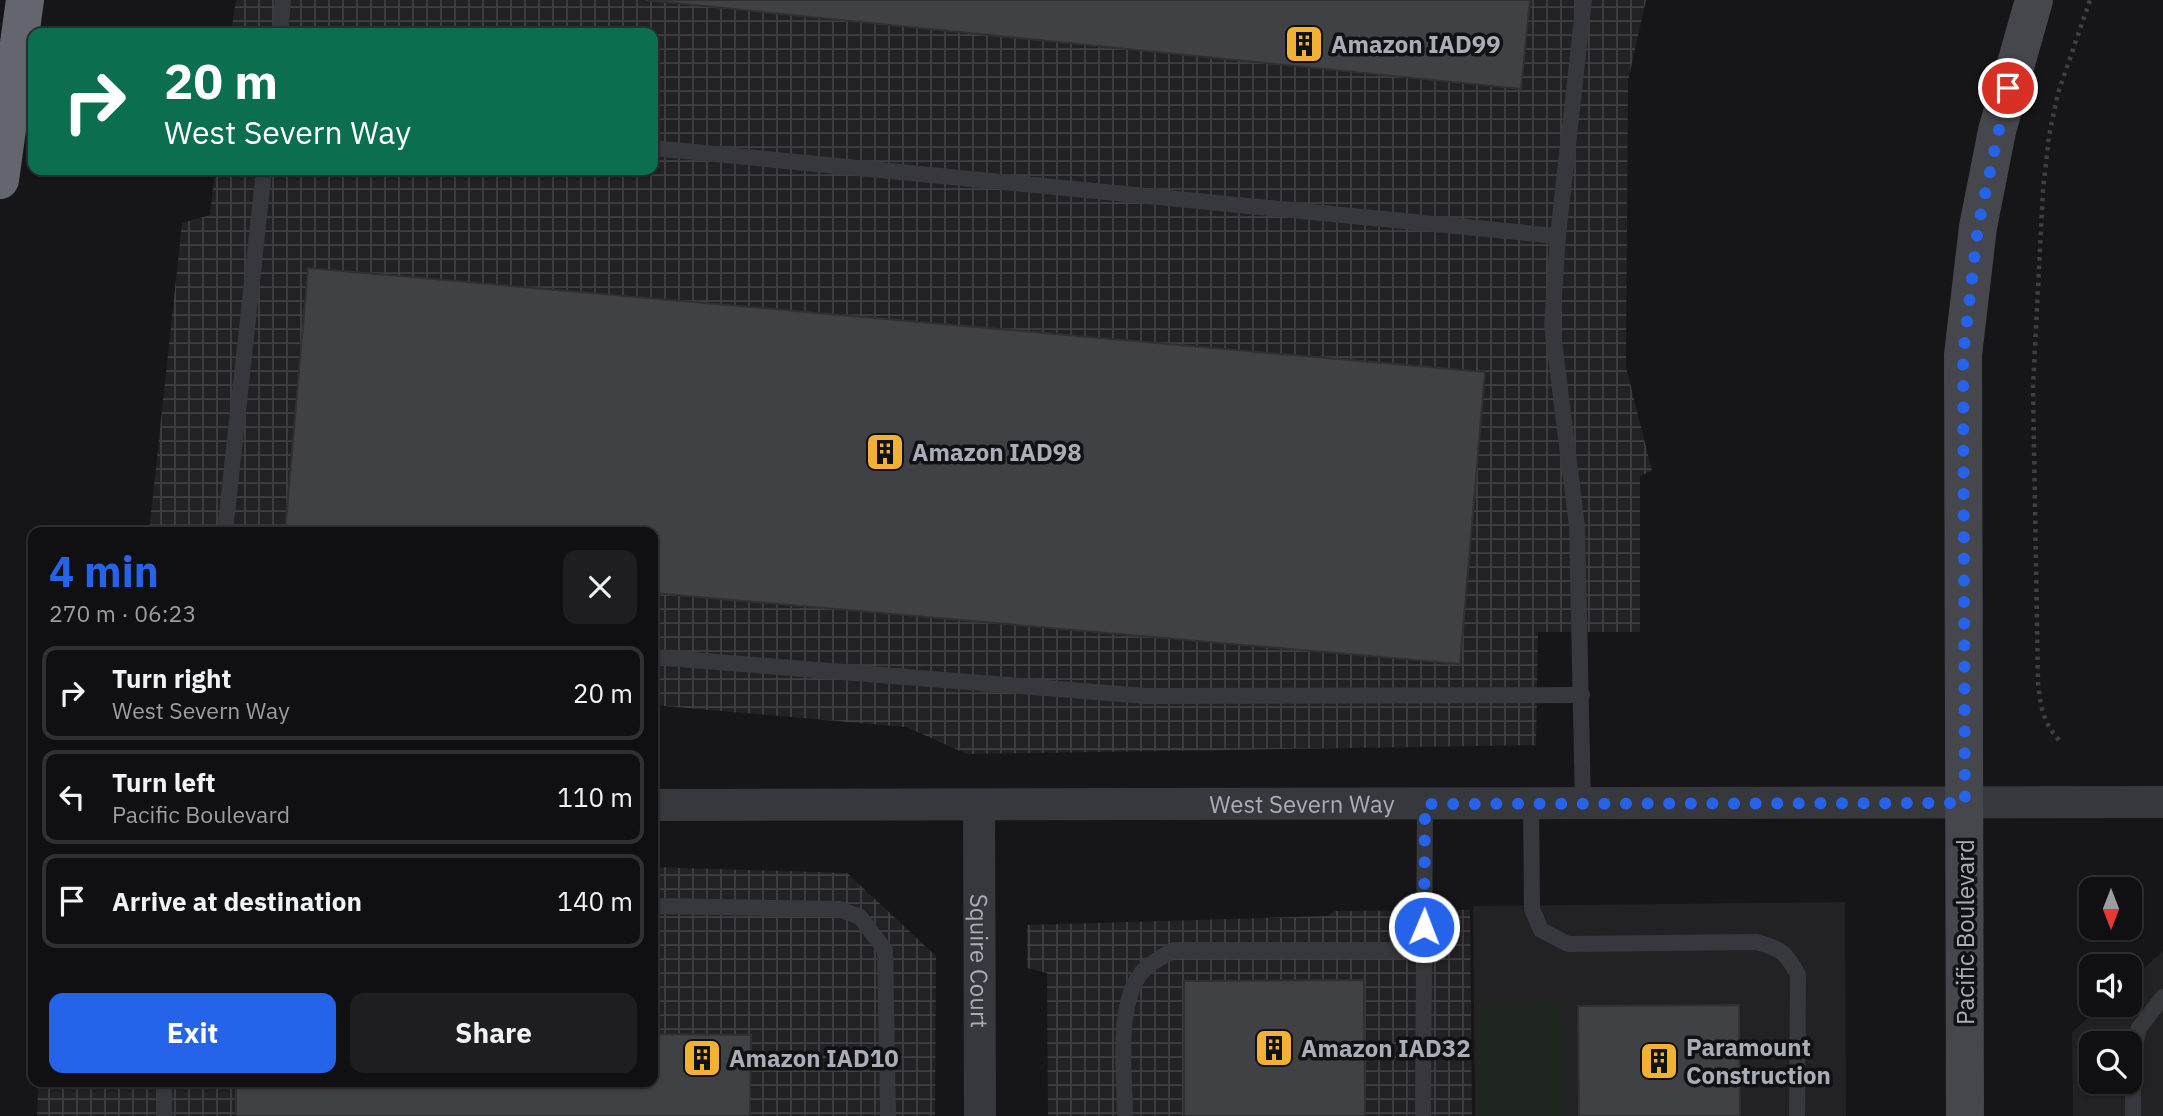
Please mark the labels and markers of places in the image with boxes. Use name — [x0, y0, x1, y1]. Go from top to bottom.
building icon: Amazon IAD99 — [1283, 23, 1325, 65]
place label: Amazon IAD99 — [1331, 28, 1501, 60]
pin — [1978, 58, 2038, 118]
building icon: Amazon IAD98 — [864, 431, 906, 473]
place label: Amazon IAD98 — [912, 436, 1082, 468]
building icon: Amazon IAD32 — [1253, 1027, 1295, 1069]
place label: Paramount Construction — [1686, 1031, 1831, 1091]
place label: Amazon IAD32 — [1301, 1032, 1471, 1064]
building icon: Amazon IAD10 — [681, 1037, 723, 1079]
building icon: Paramount Construction — [1638, 1040, 1680, 1082]
place label: Amazon IAD10 — [729, 1042, 899, 1074]

